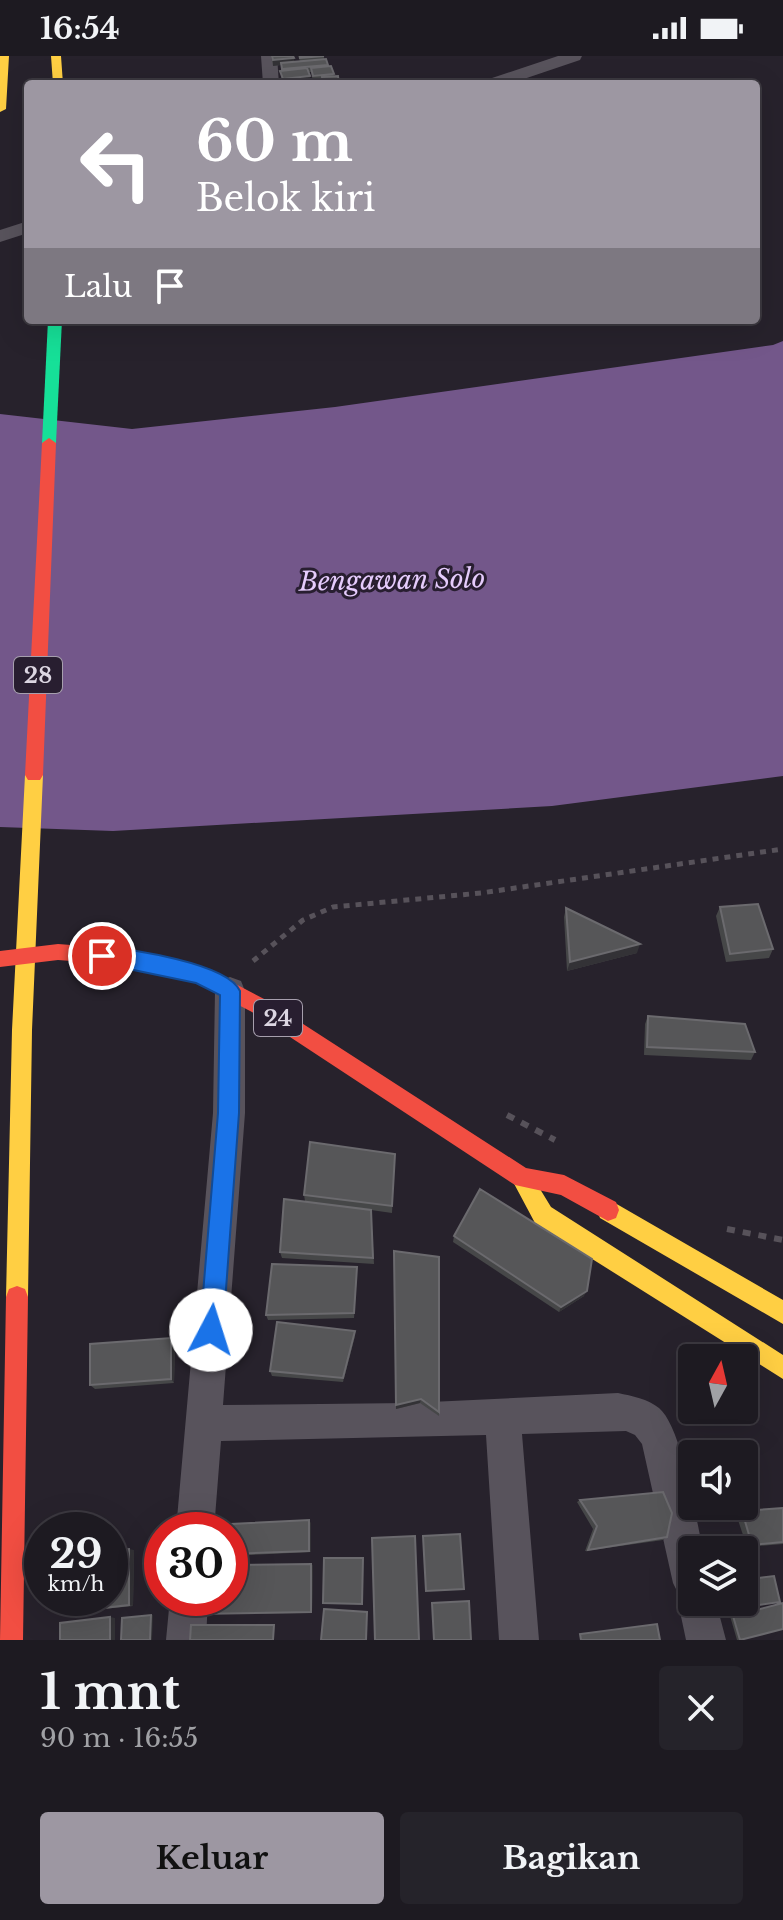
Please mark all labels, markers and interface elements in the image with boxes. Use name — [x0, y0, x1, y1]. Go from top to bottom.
text: 16:54 — [40, 10, 120, 47]
text: 60 m — [196, 107, 353, 176]
icon: left — [64, 112, 168, 216]
text: Belok kiri — [196, 176, 375, 221]
icon: arrive — [148, 264, 192, 308]
text: Lalu — [64, 268, 132, 305]
water label: Bengawan Solo — [298, 562, 485, 598]
road number: 28 — [14, 657, 62, 693]
pin — [68, 922, 136, 990]
icon: arrive — [80, 934, 124, 978]
road number: 24 — [254, 1000, 302, 1036]
position arrow — [169, 1288, 253, 1372]
north arrow — [678, 1344, 758, 1424]
map controls — [678, 1344, 758, 1616]
button: sound — [678, 1440, 758, 1520]
speed limit sign: 30 — [144, 1512, 248, 1616]
text: 29 — [50, 1529, 103, 1579]
button: layers — [678, 1536, 758, 1616]
text: km/h — [48, 1572, 104, 1596]
text: 1 mnt — [40, 1662, 180, 1722]
button: close — [659, 1666, 743, 1750]
text: 90 m · 16:55 — [40, 1722, 198, 1754]
button: Keluar — [40, 1812, 384, 1904]
button: Bagikan — [400, 1812, 743, 1904]

